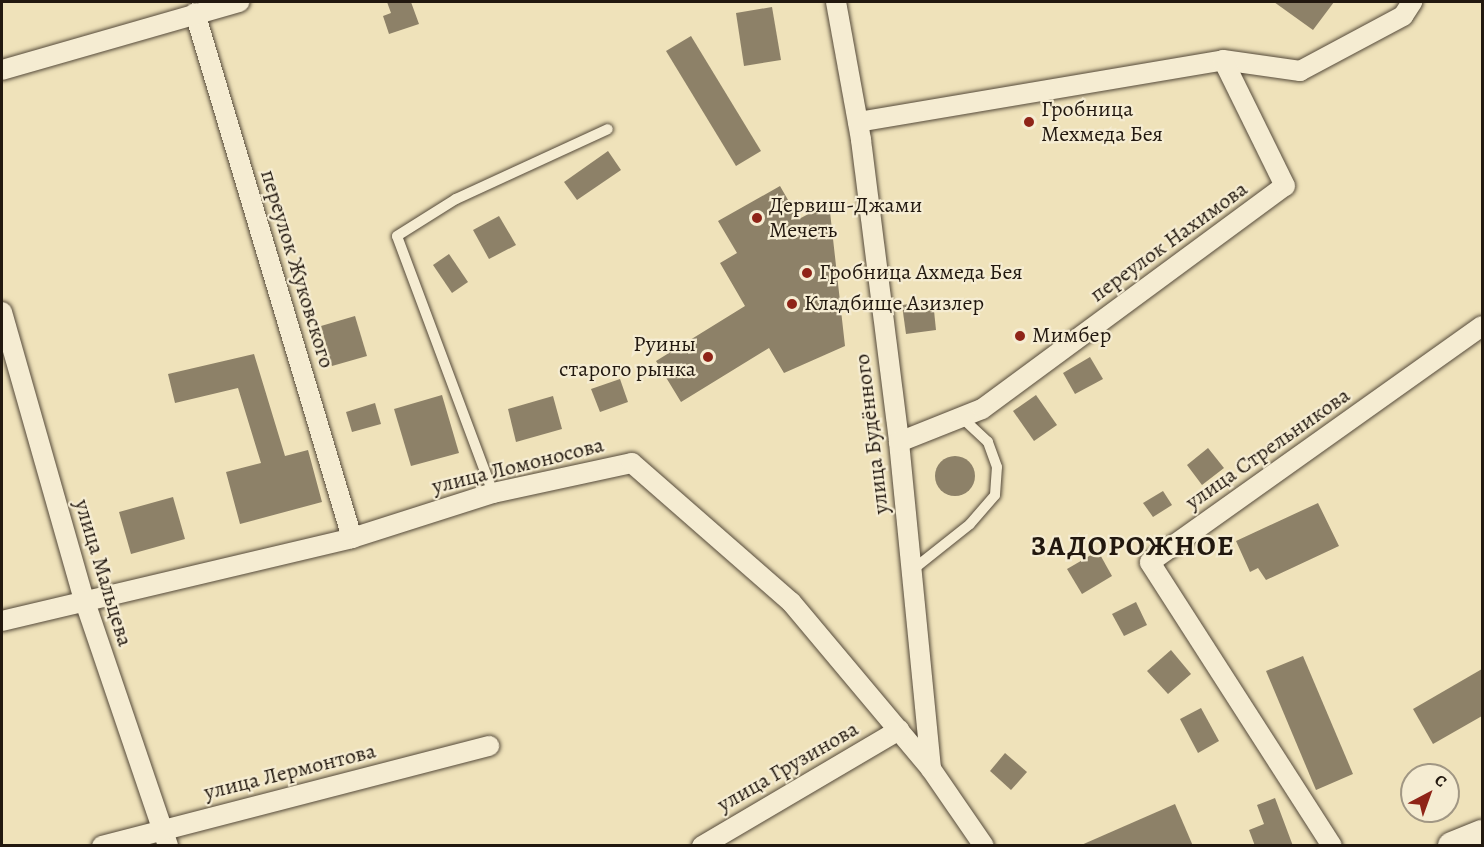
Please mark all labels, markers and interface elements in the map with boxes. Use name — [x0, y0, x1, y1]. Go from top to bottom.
place label: Гробница Мехмеда Бея — [1041, 96, 1163, 148]
marker: Гробница Мехмеда Бея — [1022, 115, 1036, 129]
street label: переулок Жуковского — [254, 167, 340, 371]
street label: переулок Нахимова — [1085, 176, 1253, 308]
place label: Дервиш-Джами Мечеть — [769, 192, 922, 243]
marker: Дервиш-Джами Мечеть — [750, 211, 764, 225]
place label: Гробница Ахмеда Бея — [819, 260, 1023, 286]
marker: Гробница Ахмеда Бея — [800, 266, 814, 280]
place label: Кладбище Азизлер — [804, 291, 984, 317]
marker: Кладбище Азизлер — [785, 297, 799, 311]
place label: Мимбер — [1032, 323, 1111, 349]
marker: Мимбер — [1013, 329, 1027, 343]
place label: Руины старого рынка — [559, 331, 696, 382]
marker: Руины старого рынка — [701, 350, 715, 364]
street label: улица Будённого — [849, 352, 895, 516]
street label: улица Стрельникова — [1181, 382, 1355, 516]
street label: улица Ломоносова — [429, 432, 607, 500]
street label: улица Мальцева — [68, 496, 138, 650]
district label: ЗАДОРОЖНОЕ — [1031, 529, 1235, 563]
street label: улица Грузинова — [713, 716, 863, 818]
street label: улица Лермонтова — [201, 738, 379, 806]
north arrow — [1400, 763, 1460, 823]
text: С — [1430, 769, 1451, 792]

